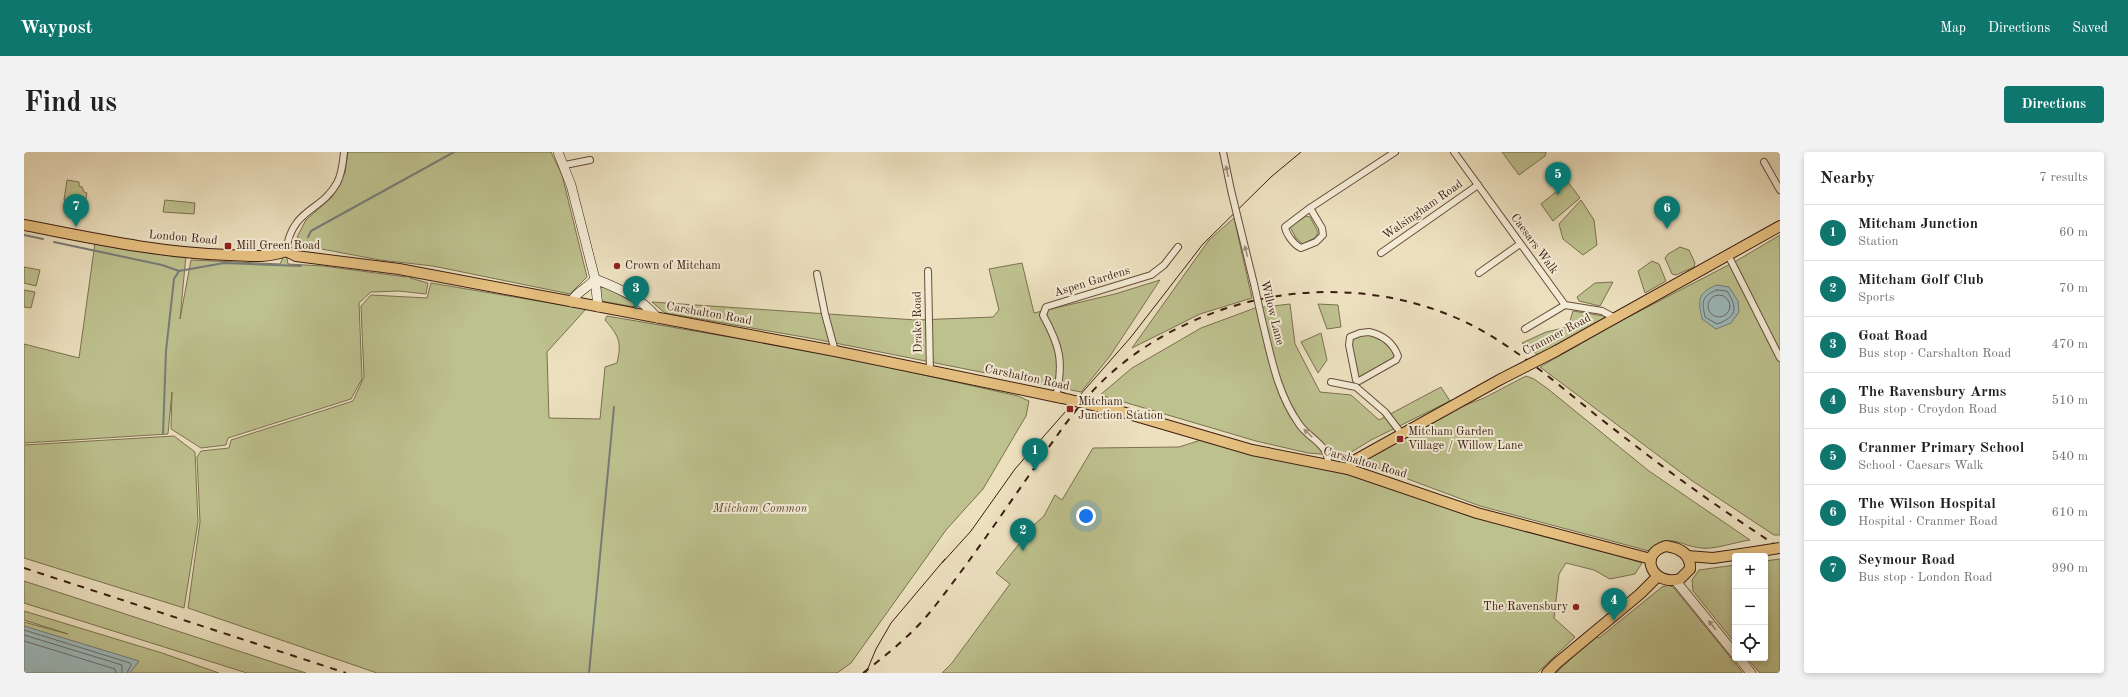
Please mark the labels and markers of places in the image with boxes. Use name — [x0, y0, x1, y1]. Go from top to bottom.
pin: 5 — [1545, 162, 1571, 195]
pin: 7 — [63, 194, 89, 227]
pin: 6 — [1654, 196, 1680, 229]
place label: Mill Green Road — [236, 240, 320, 252]
marker: Mill Green Road — [223, 241, 233, 251]
place label: Crown of Mitcham — [625, 260, 721, 272]
marker: Crown of Mitcham — [612, 261, 622, 271]
pin: 3 — [623, 276, 649, 309]
place label: Mitcham Junction Station — [1078, 396, 1164, 422]
marker: Mitcham Junction Station — [1065, 404, 1075, 414]
place label: Mitcham Garden Village / Willow Lane — [1408, 426, 1523, 452]
marker: Mitcham Garden Village / Willow Lane — [1395, 434, 1405, 444]
pin: 1 — [1022, 438, 1048, 471]
pin: 2 — [1010, 518, 1036, 551]
pin: 4 — [1601, 588, 1627, 621]
place label: The Ravensbury — [1483, 601, 1569, 613]
marker: The Ravensbury — [1571, 602, 1581, 612]

